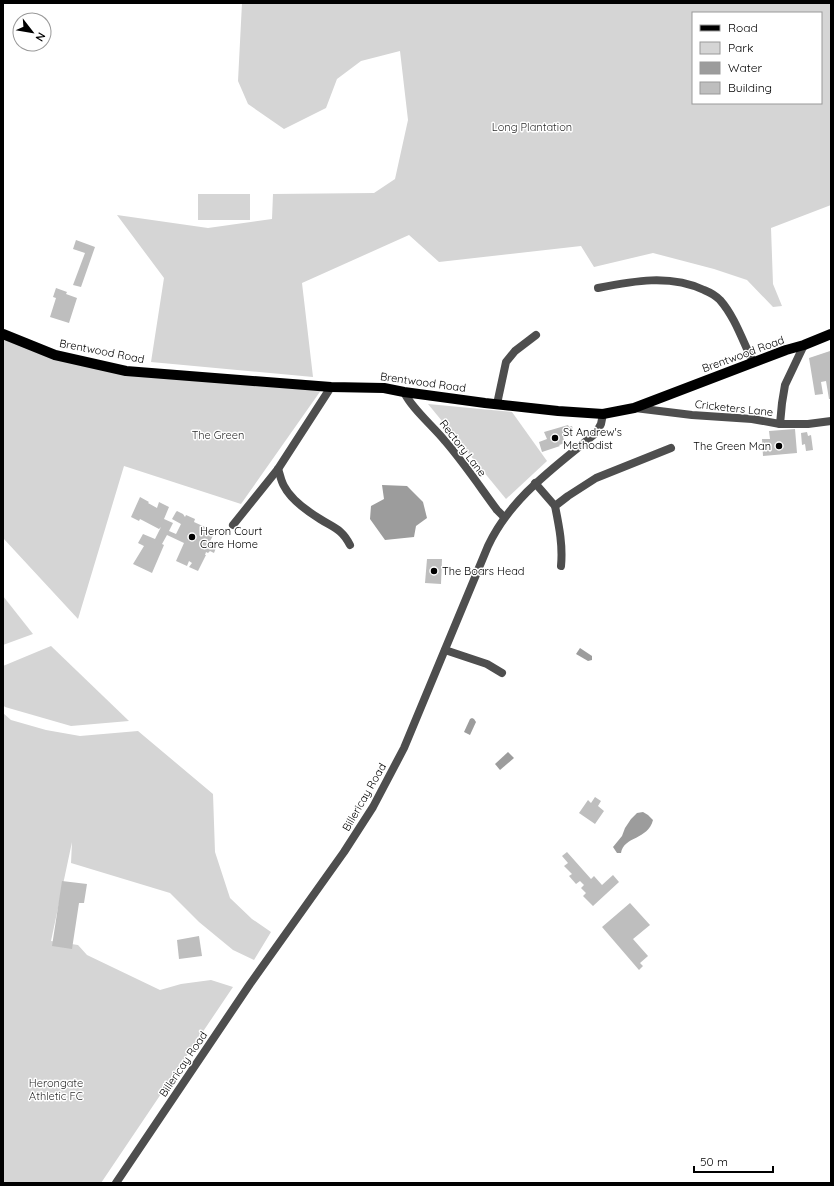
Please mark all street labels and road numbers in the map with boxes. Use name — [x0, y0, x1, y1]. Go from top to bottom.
street label: Brentwood Road — [700, 333, 786, 375]
street label: Brentwood Road — [58, 336, 146, 366]
street label: Brentwood Road — [379, 369, 467, 395]
street label: Cricketers Lane — [694, 397, 774, 419]
street label: Rectory Lane — [437, 417, 489, 479]
street label: Billericay Road — [339, 761, 389, 833]
street label: Billericay Road — [156, 1029, 210, 1099]

